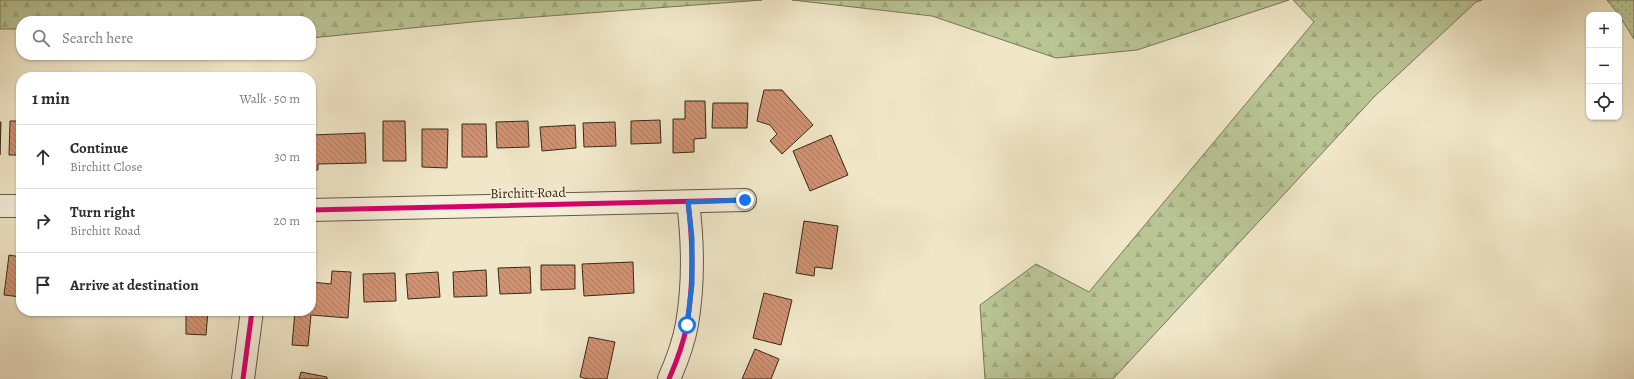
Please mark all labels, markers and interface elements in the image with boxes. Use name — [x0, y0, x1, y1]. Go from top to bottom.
map controls — [1586, 12, 1622, 120]
button: + — [1586, 12, 1622, 48]
search box — [16, 16, 316, 60]
icon: search — [30, 27, 52, 49]
text: Search here — [62, 28, 133, 48]
button: − — [1586, 48, 1622, 84]
button: locate — [1586, 84, 1622, 120]
text: 1 min — [32, 87, 70, 110]
text: Walk · 50 m — [240, 90, 300, 107]
text: Continue — [70, 138, 128, 158]
icon: ahead — [32, 146, 54, 168]
text: 30 m — [274, 148, 300, 165]
text: Birchitt Close — [70, 158, 142, 175]
street label: Birchitt Road — [490, 183, 567, 203]
route end — [736, 191, 754, 209]
text: Turn right — [70, 202, 135, 222]
icon: right — [32, 210, 54, 232]
text: 20 m — [274, 212, 300, 229]
text: Birchitt Road — [70, 222, 141, 239]
icon: arrive — [32, 274, 54, 296]
text: Arrive at destination — [70, 275, 199, 295]
route start — [678, 316, 696, 334]

